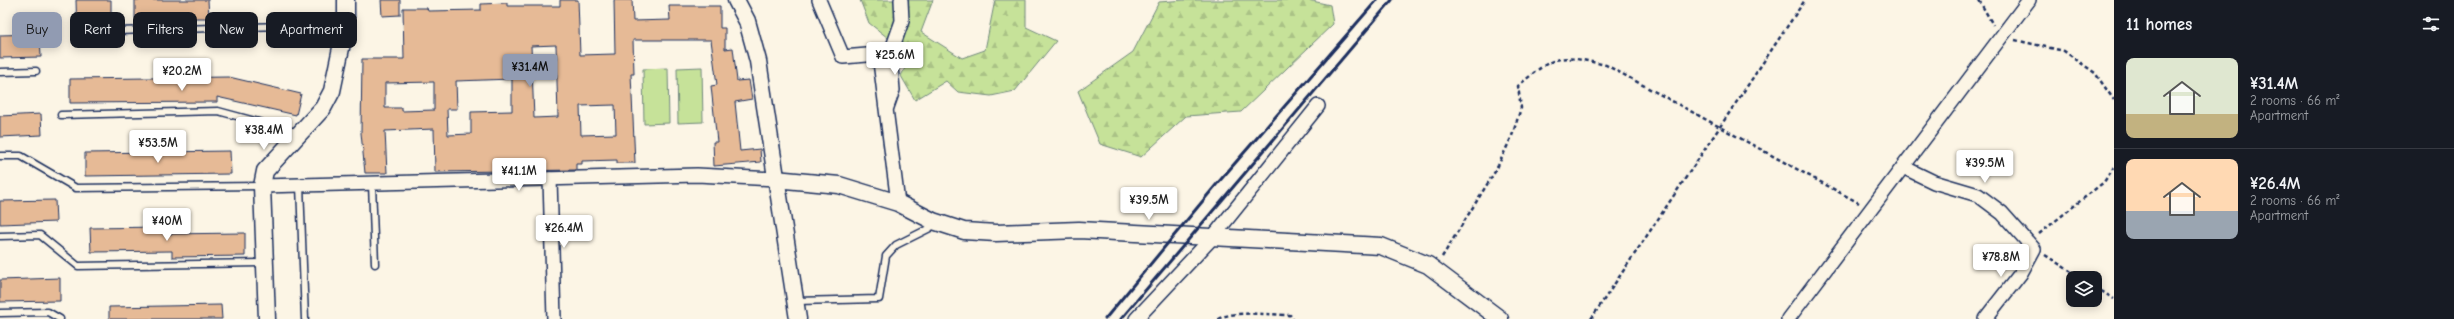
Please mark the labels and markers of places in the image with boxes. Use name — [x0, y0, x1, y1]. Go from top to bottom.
pin: ¥25.6M — [862, 42, 928, 76]
pin: ¥31.4M — [497, 54, 563, 88]
pin: ¥20.2M — [149, 58, 215, 92]
pin: ¥38.4M — [231, 117, 297, 151]
pin: ¥53.5M — [125, 130, 191, 164]
pin: ¥39.5M — [1952, 150, 2018, 184]
pin: ¥41.1M — [486, 158, 552, 192]
pin: ¥39.5M — [1116, 187, 1182, 221]
pin: ¥40M — [143, 208, 191, 242]
pin: ¥26.4M — [531, 215, 597, 249]
pin: ¥78.8M — [1968, 244, 2034, 278]

